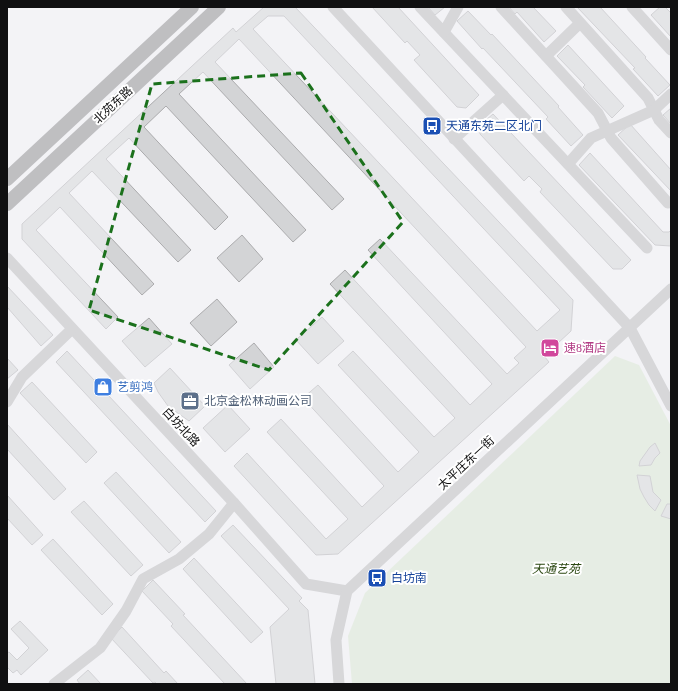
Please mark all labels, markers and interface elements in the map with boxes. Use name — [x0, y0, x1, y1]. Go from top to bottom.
street label: 北苑东路 — [91, 84, 135, 126]
bus stop icon: 天通东苑二区北门 — [421, 115, 443, 137]
place label: 天通东苑二区北门 — [446, 119, 542, 133]
hotel icon: 速8酒店 — [539, 337, 561, 359]
place label: 速8酒店 — [564, 341, 606, 355]
shop icon: 艺剪鸿 — [92, 376, 114, 398]
place label: 艺剪鸿 — [117, 380, 153, 394]
office icon: 北京金松林动画公司 — [179, 390, 201, 412]
place label: 北京金松林动画公司 — [204, 394, 312, 408]
street label: 白坊北路 — [160, 405, 202, 449]
street label: 太平庄东一街 — [435, 433, 497, 493]
park label: 天通艺苑 — [532, 562, 582, 576]
bus stop icon: 白坊南 — [366, 567, 388, 589]
place label: 白坊南 — [391, 571, 427, 585]

